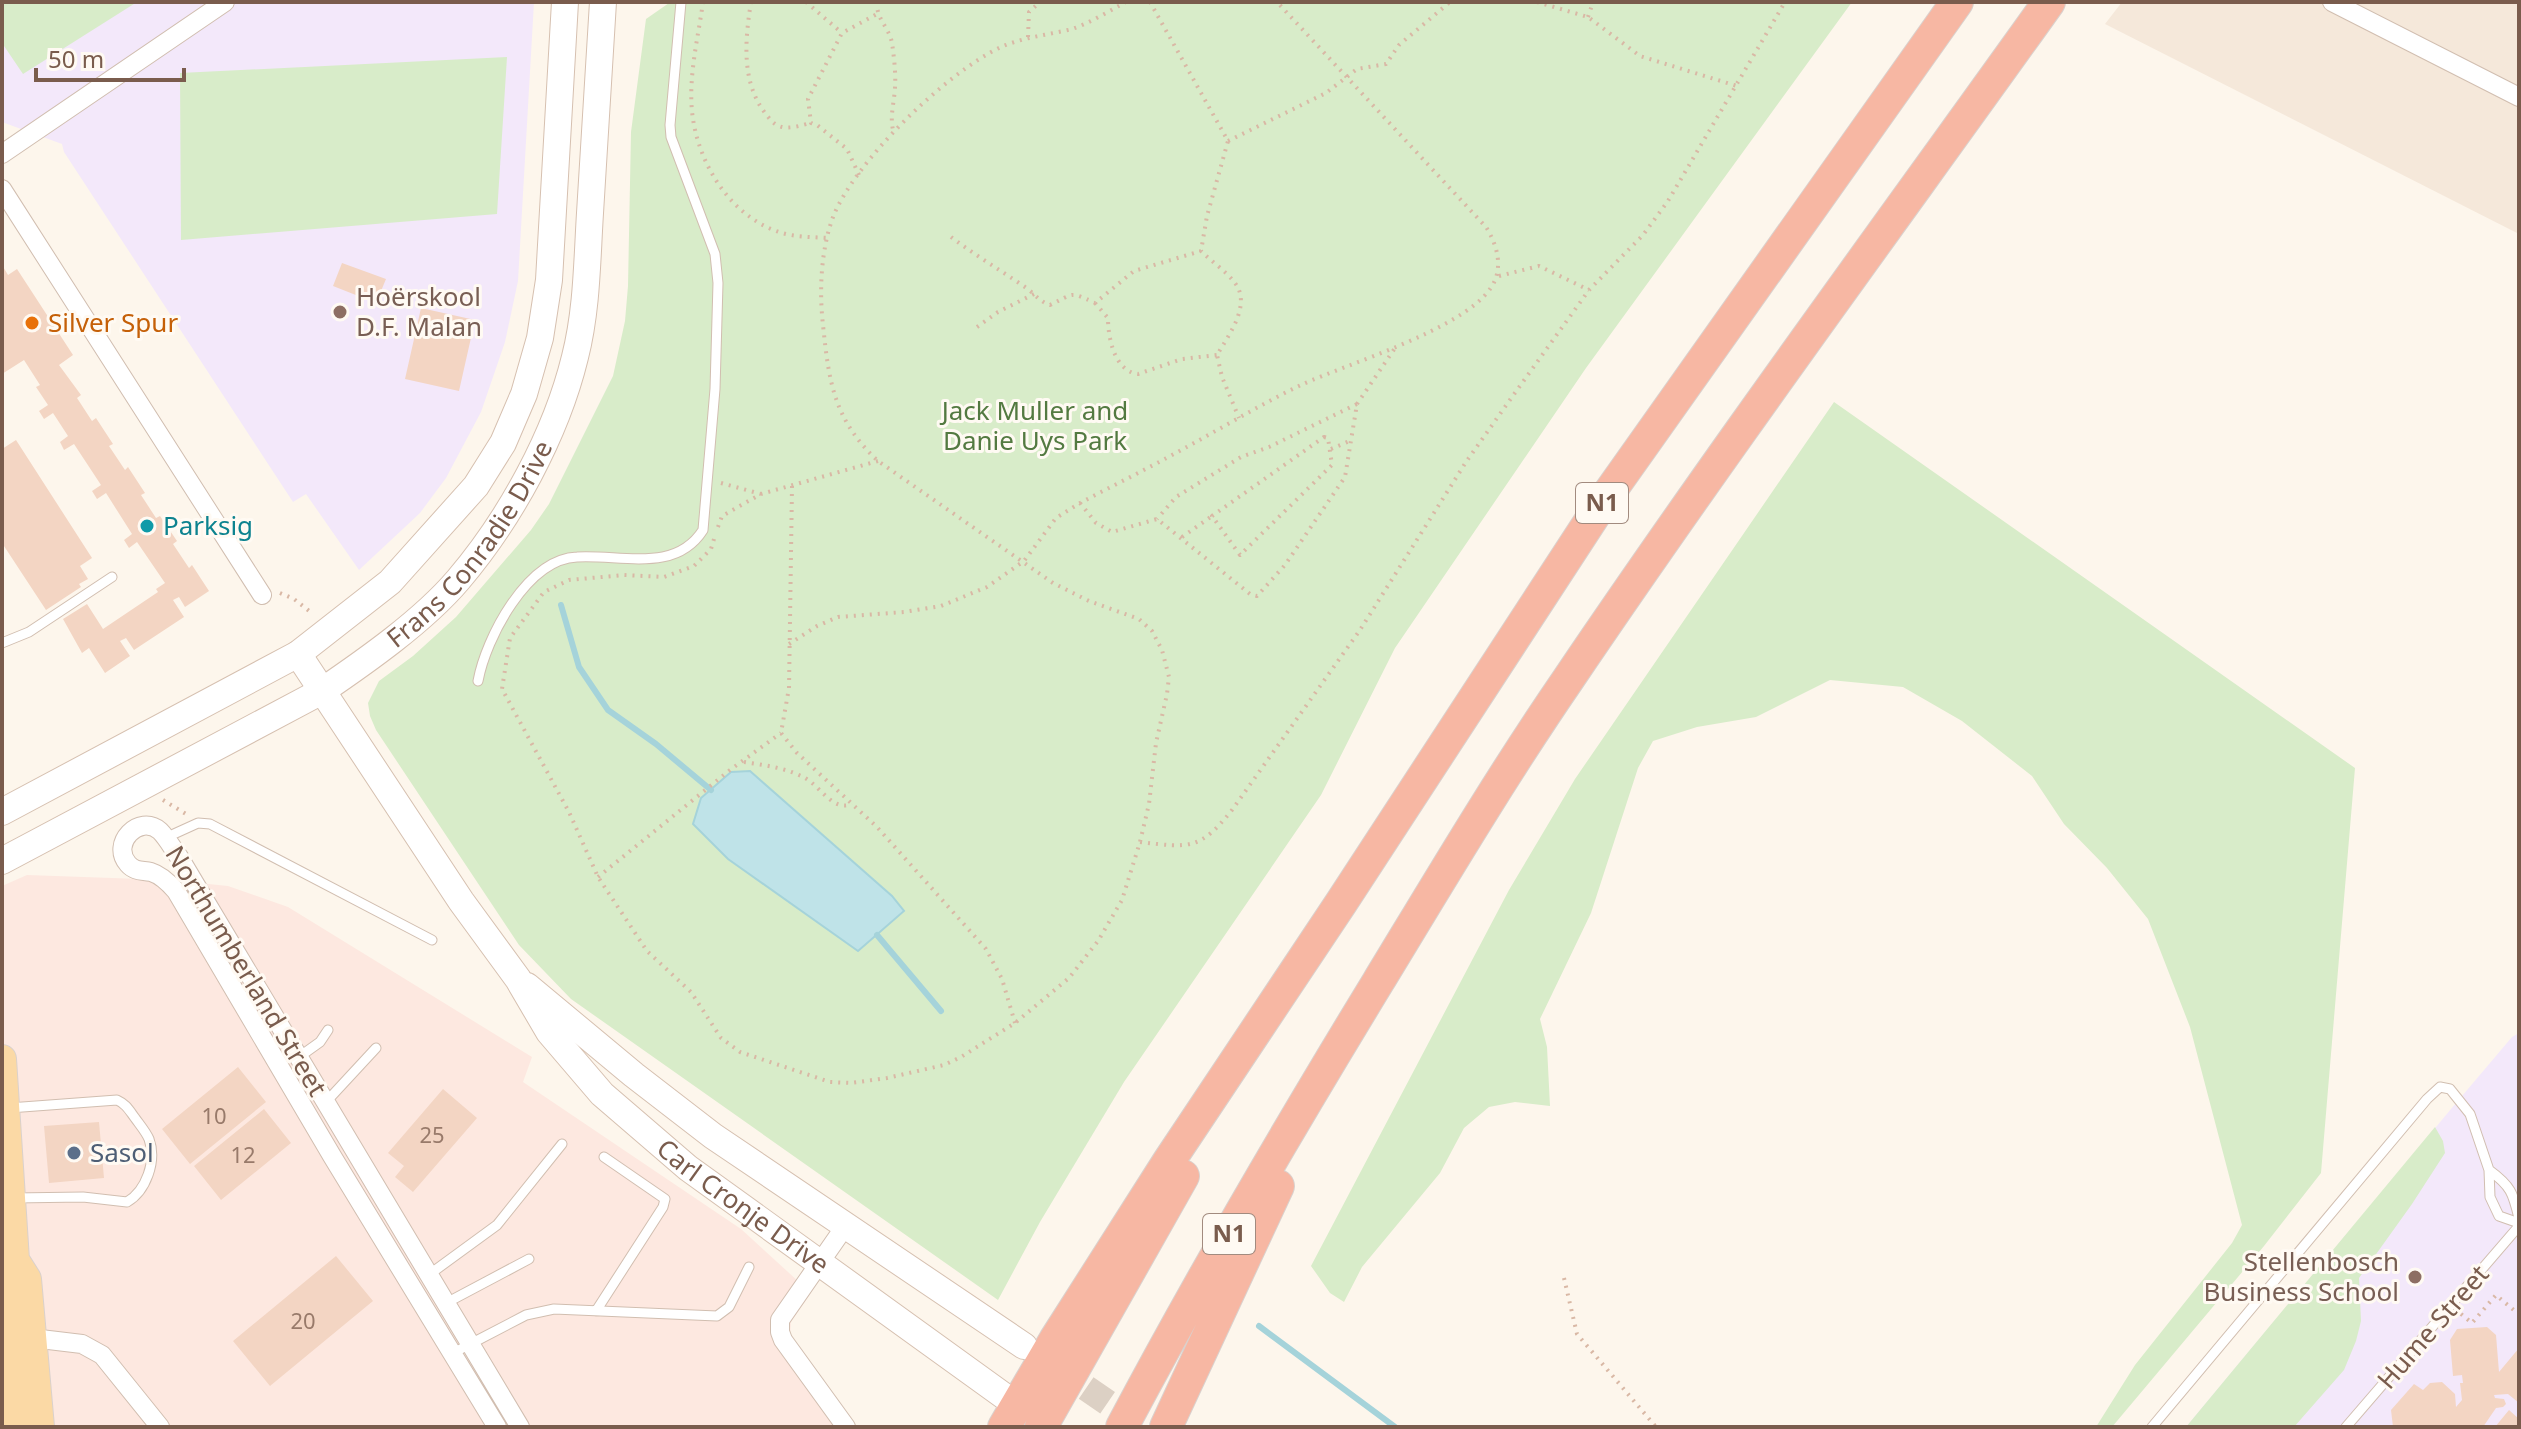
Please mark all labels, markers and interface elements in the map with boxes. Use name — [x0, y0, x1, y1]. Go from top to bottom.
scale bar — [36, 32, 184, 82]
text: 50 m — [48, 42, 104, 75]
place label: Hoërskool D.F. Malan — [356, 278, 482, 344]
marker: Hoërskool D.F. Malan — [331, 303, 349, 321]
place label: Silver Spur — [48, 304, 178, 340]
marker: Silver Spur — [23, 314, 41, 332]
park label: Jack Muller and Danie Uys Park — [939, 392, 1128, 458]
street label: Frans Conradie Drive — [379, 434, 560, 655]
road number: N1 — [1576, 483, 1628, 523]
place label: Parksig — [163, 507, 253, 543]
marker: Parksig — [138, 517, 156, 535]
street label: Northumberland Street — [158, 839, 336, 1102]
house number: 10 — [201, 1100, 227, 1130]
house number: 25 — [419, 1119, 445, 1149]
street label: Carl Cronje Drive — [650, 1130, 837, 1281]
place label: Sasol — [90, 1134, 154, 1170]
house number: 12 — [230, 1139, 256, 1169]
marker: Sasol — [65, 1144, 83, 1162]
road number: N1 — [1203, 1214, 1255, 1254]
place label: Stellenbosch Business School — [2203, 1243, 2399, 1309]
street label: Hume Street — [2368, 1257, 2496, 1396]
marker: Stellenbosch Business School — [2406, 1268, 2424, 1286]
house number: 20 — [290, 1305, 316, 1335]

